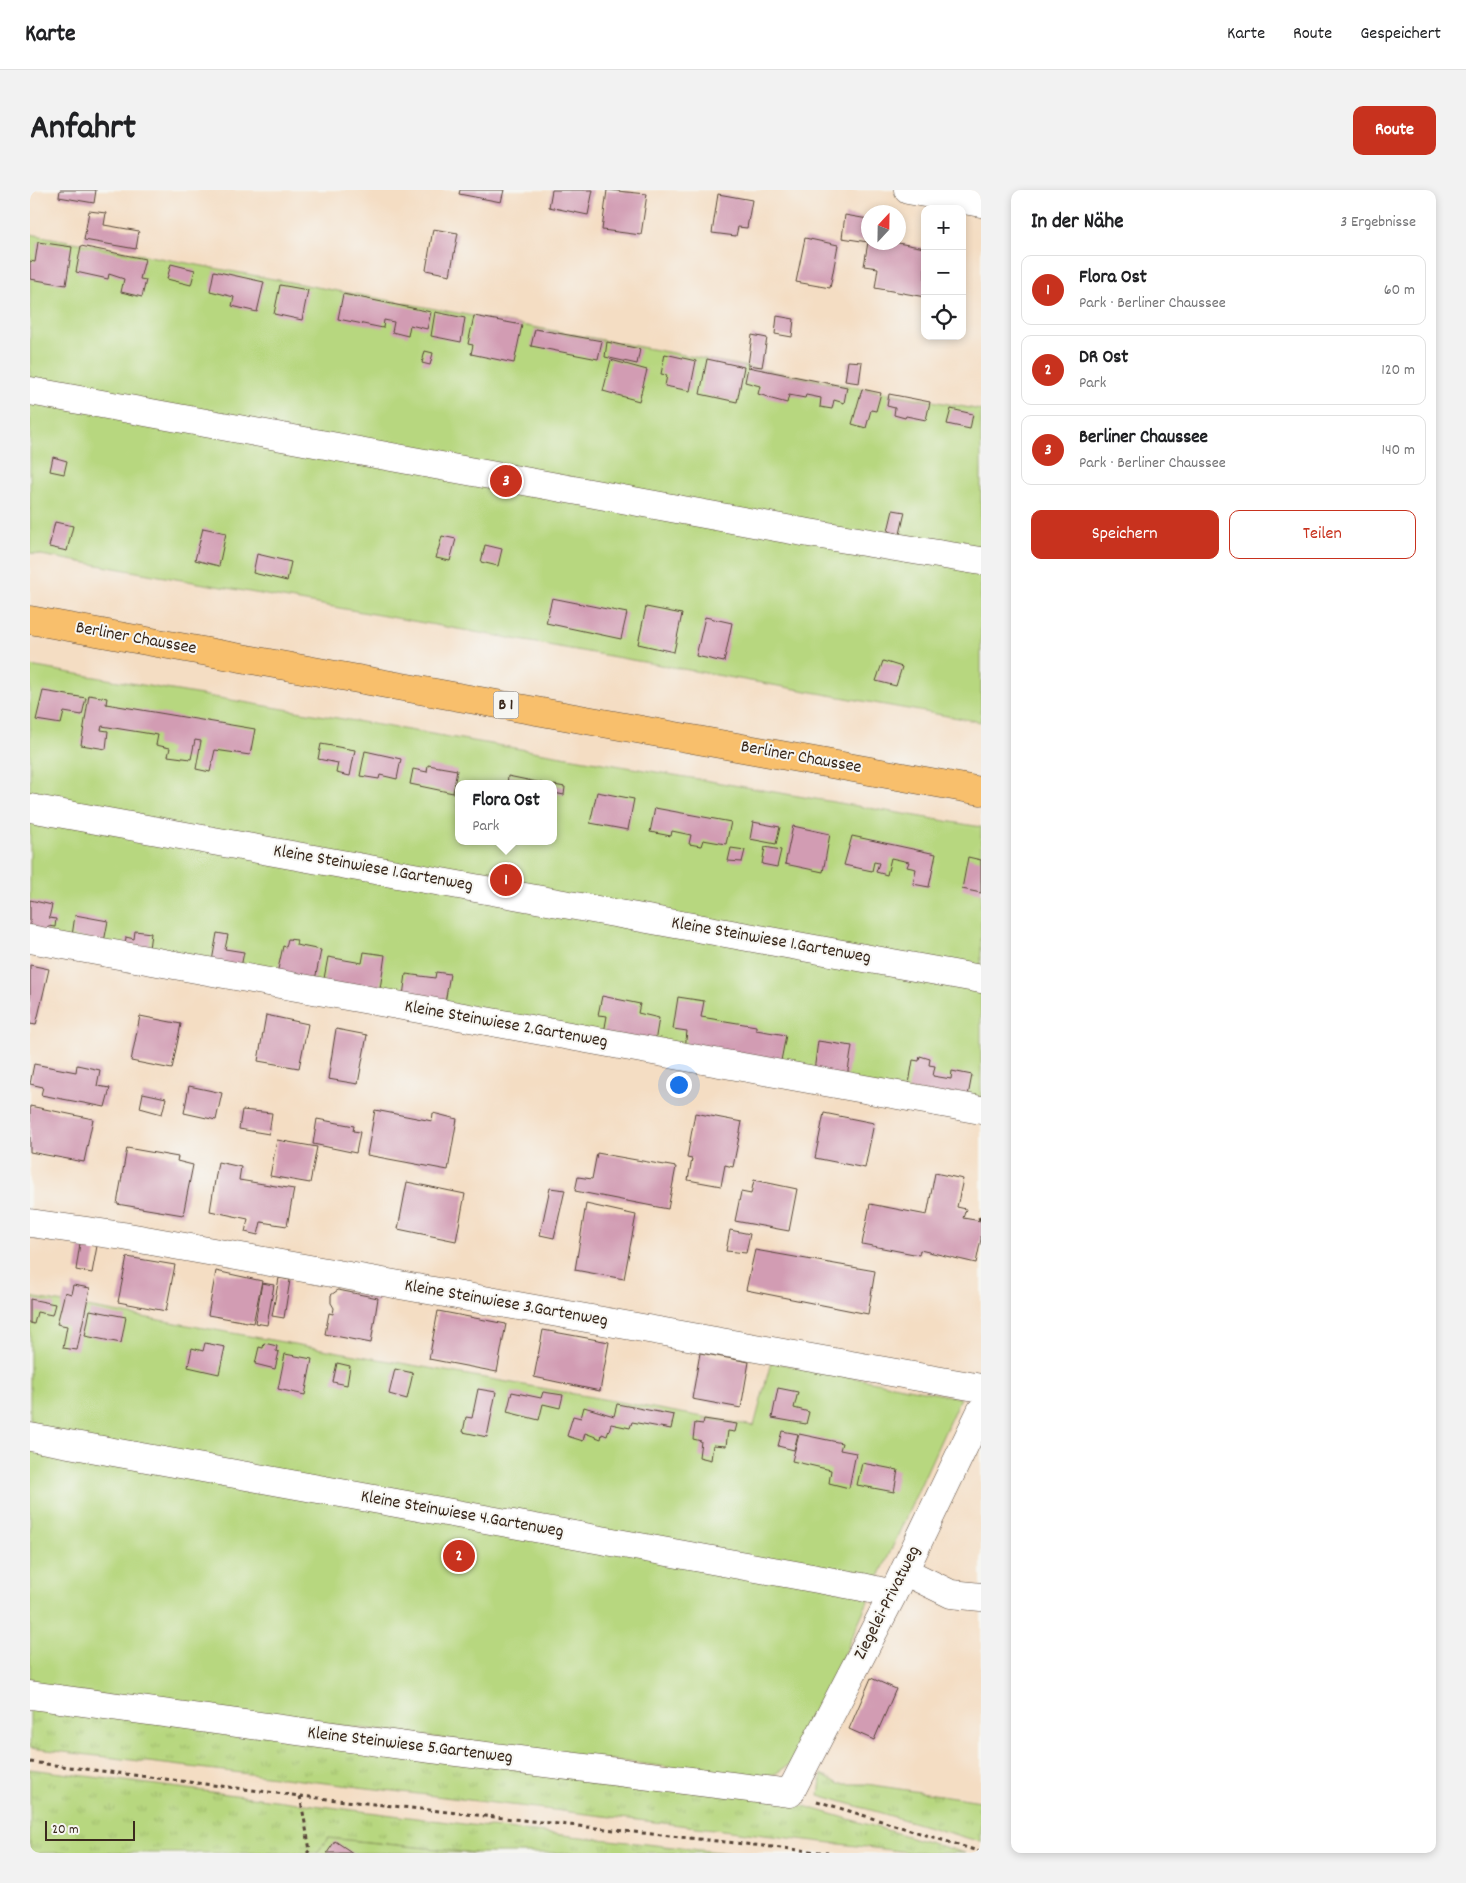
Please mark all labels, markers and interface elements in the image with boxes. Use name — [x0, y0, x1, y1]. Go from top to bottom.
text: Karte — [25, 18, 76, 52]
text: Karte — [1227, 22, 1265, 47]
text: Route — [1293, 22, 1332, 47]
text: Gespeichert — [1360, 22, 1441, 47]
text: Anfahrt — [30, 105, 136, 155]
button: Route — [1353, 106, 1436, 155]
north arrow — [861, 205, 906, 250]
map controls — [921, 205, 966, 340]
button: + — [921, 205, 966, 250]
text: In der Nähe — [1031, 208, 1123, 238]
text: 3 Ergebnisse — [1340, 211, 1416, 234]
button: − — [921, 250, 966, 295]
text: Flora Ost — [1079, 265, 1147, 292]
text: 1 — [1046, 279, 1050, 302]
text: 60 m — [1384, 279, 1415, 302]
text: Park · Berliner Chaussee — [1079, 292, 1226, 315]
button: locate — [921, 295, 966, 340]
text: DR Ost — [1079, 345, 1128, 372]
text: 2 — [1045, 359, 1052, 382]
text: 120 m — [1381, 359, 1415, 382]
text: Park — [1079, 372, 1106, 395]
text: Berliner Chaussee — [1079, 425, 1208, 452]
text: 3 — [1044, 439, 1052, 462]
text: 140 m — [1381, 439, 1415, 462]
text: Park · Berliner Chaussee — [1079, 452, 1226, 475]
pin: 3 — [490, 462, 522, 500]
button: Speichern — [1031, 510, 1219, 559]
button: Teilen — [1229, 510, 1416, 559]
street label: Berliner Chaussee — [74, 616, 198, 662]
road number: B 1 — [494, 692, 518, 718]
street label: Berliner Chaussee — [739, 735, 863, 781]
popup — [455, 780, 557, 845]
text: Flora Ost — [472, 788, 540, 815]
text: Park — [472, 815, 499, 838]
street label: Kleine Steinwiese 1.Gartenweg — [271, 839, 475, 899]
pin: 1 — [490, 861, 522, 899]
street label: Kleine Steinwiese 1.Gartenweg — [669, 911, 873, 971]
street label: Kleine Steinwiese 2.Gartenweg — [402, 995, 610, 1055]
your location — [666, 1072, 692, 1098]
street label: Kleine Steinwiese 3.Gartenweg — [402, 1274, 610, 1334]
street label: Kleine Steinwiese 4.Gartenweg — [359, 1485, 566, 1545]
pin: 2 — [443, 1537, 475, 1575]
street label: Ziegelei-Privatweg — [849, 1542, 928, 1664]
street label: Kleine Steinwiese 5.Gartenweg — [306, 1721, 514, 1771]
scale bar — [45, 1818, 135, 1841]
text: 20 m — [52, 1820, 79, 1840]

